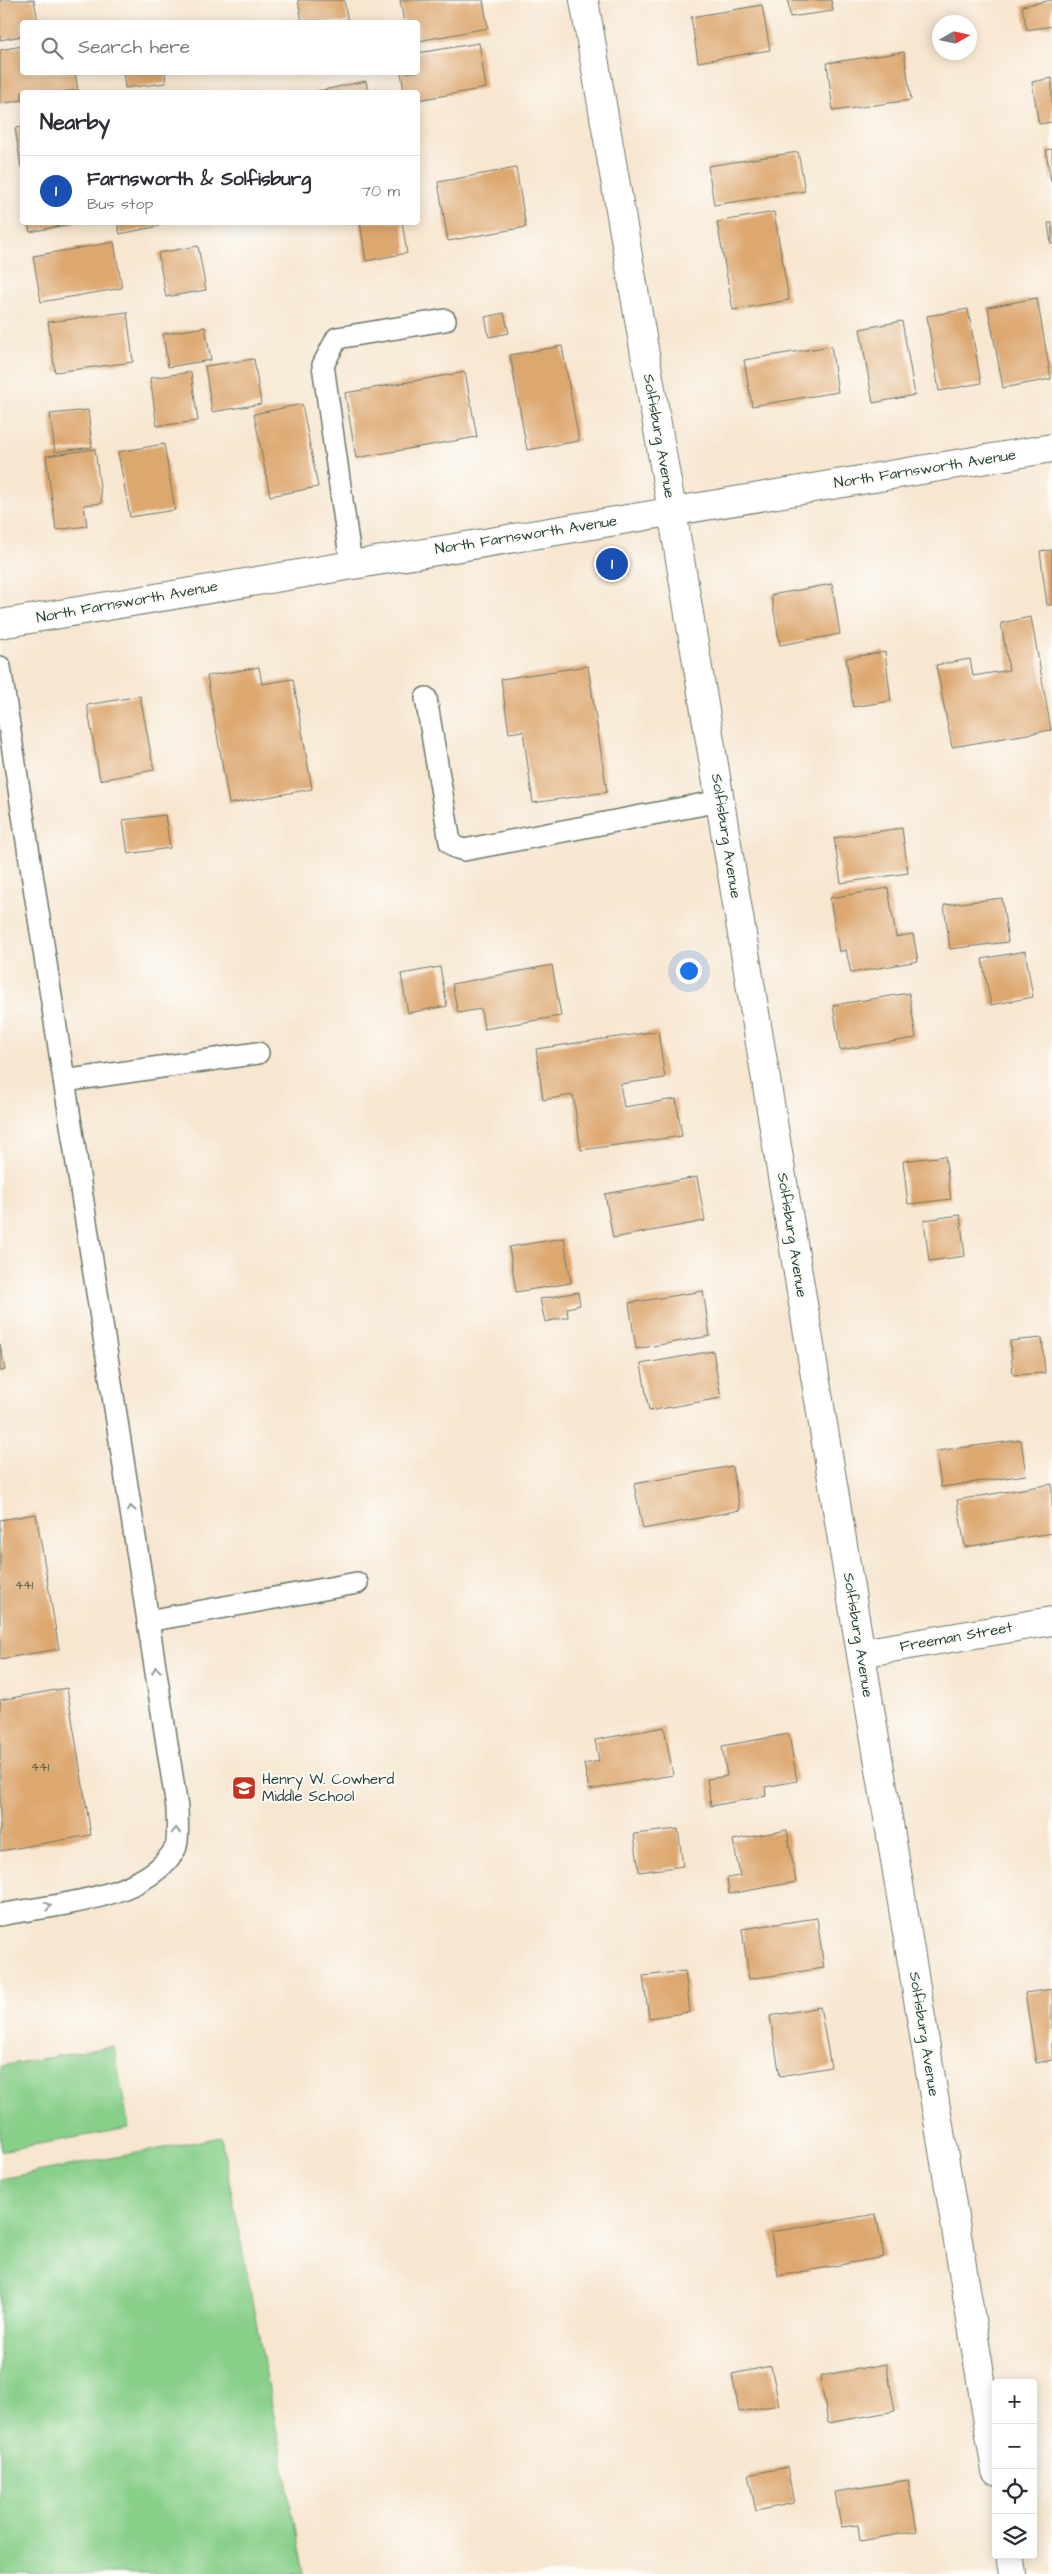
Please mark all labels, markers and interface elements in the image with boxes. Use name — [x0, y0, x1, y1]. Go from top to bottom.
north arrow — [932, 15, 977, 60]
search box — [20, 20, 420, 75]
icon: search — [38, 34, 66, 62]
text: Search here — [78, 34, 190, 61]
text: Nearby — [40, 108, 110, 137]
text: Farnsworth & Solfisburg — [87, 166, 311, 193]
text: 1 — [55, 180, 57, 202]
text: 70 m — [361, 180, 400, 202]
text: Bus stop — [87, 193, 153, 215]
street label: Solfisburg Avenue — [637, 372, 680, 500]
street label: North Farnsworth Avenue — [832, 444, 1018, 494]
street label: North Farnsworth Avenue — [433, 510, 619, 560]
pin: 1 — [596, 545, 628, 583]
street label: North Farnsworth Avenue — [35, 576, 219, 628]
street label: Solfisburg Avenue — [705, 772, 746, 900]
your location — [676, 958, 702, 984]
street label: Solfisburg Avenue — [771, 1171, 812, 1299]
one-way arrow — [126, 1505, 136, 1514]
street label: Solfisburg Avenue — [837, 1571, 878, 1699]
house number: 441 — [15, 1577, 33, 1594]
street label: Freeman Street — [898, 1617, 1014, 1657]
one-way arrow — [151, 1666, 161, 1674]
house number: 441 — [31, 1759, 49, 1776]
place label: Henry W. Cowherd Middle School — [262, 1769, 394, 1807]
school or university icon: Henry W. Cowherd Middle School — [231, 1775, 257, 1801]
one-way arrow — [171, 1826, 181, 1834]
one-way arrow — [43, 1901, 52, 1912]
street label: Solfisburg Avenue — [903, 1970, 944, 2098]
map controls — [992, 2379, 1037, 2559]
button: + — [992, 2379, 1037, 2424]
button: − — [992, 2424, 1037, 2469]
button: locate — [992, 2469, 1037, 2514]
button: layers — [992, 2514, 1037, 2559]

